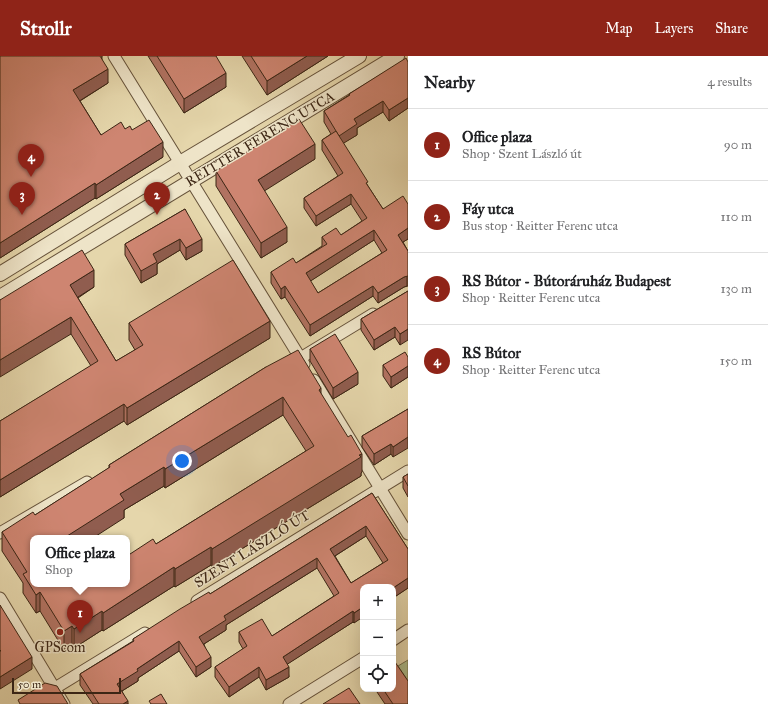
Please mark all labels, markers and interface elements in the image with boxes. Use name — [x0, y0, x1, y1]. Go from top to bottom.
text: Strollr — [20, 17, 72, 40]
text: Map — [605, 20, 633, 37]
text: Layers — [655, 20, 693, 37]
text: Share — [715, 20, 748, 37]
text: Nearby — [424, 72, 475, 93]
text: 4 results — [707, 74, 752, 90]
street label: REITTER FERENC UTCA — [182, 87, 338, 190]
text: Office plaza — [462, 128, 532, 146]
text: 1 — [434, 137, 440, 153]
text: 90 m — [724, 137, 752, 153]
pin: 4 — [18, 144, 44, 177]
text: Shop · Szent László út — [462, 146, 582, 162]
pin: 3 — [9, 182, 35, 215]
pin: 2 — [144, 182, 170, 215]
text: Fáy utca — [462, 200, 514, 218]
text: 2 — [434, 209, 440, 225]
text: 110 m — [720, 209, 752, 225]
text: Bus stop · Reitter Ferenc utca — [462, 218, 618, 234]
text: RS Bútor - Bútoráruház Budapest — [462, 272, 671, 290]
text: 3 — [434, 281, 440, 297]
text: 130 m — [720, 281, 752, 297]
text: Shop · Reitter Ferenc utca — [462, 290, 600, 306]
text: RS Bútor — [462, 344, 521, 362]
text: 4 — [433, 353, 441, 369]
text: 150 m — [720, 353, 752, 369]
text: Shop · Reitter Ferenc utca — [462, 362, 600, 378]
your location — [172, 451, 192, 471]
street label: SZENT LÁSZLÓ ÚT — [190, 505, 313, 591]
popup — [30, 535, 130, 587]
text: Office plaza — [45, 544, 115, 562]
text: Shop — [45, 562, 73, 578]
map controls — [360, 584, 396, 692]
button: + — [360, 584, 396, 620]
pin: 1 — [67, 600, 93, 633]
button: − — [360, 620, 396, 656]
marker: GPScom — [55, 627, 65, 637]
place label: GPScom — [34, 639, 86, 656]
button: locate — [360, 656, 396, 692]
scale bar — [12, 676, 121, 695]
text: 50 m — [18, 678, 41, 691]

